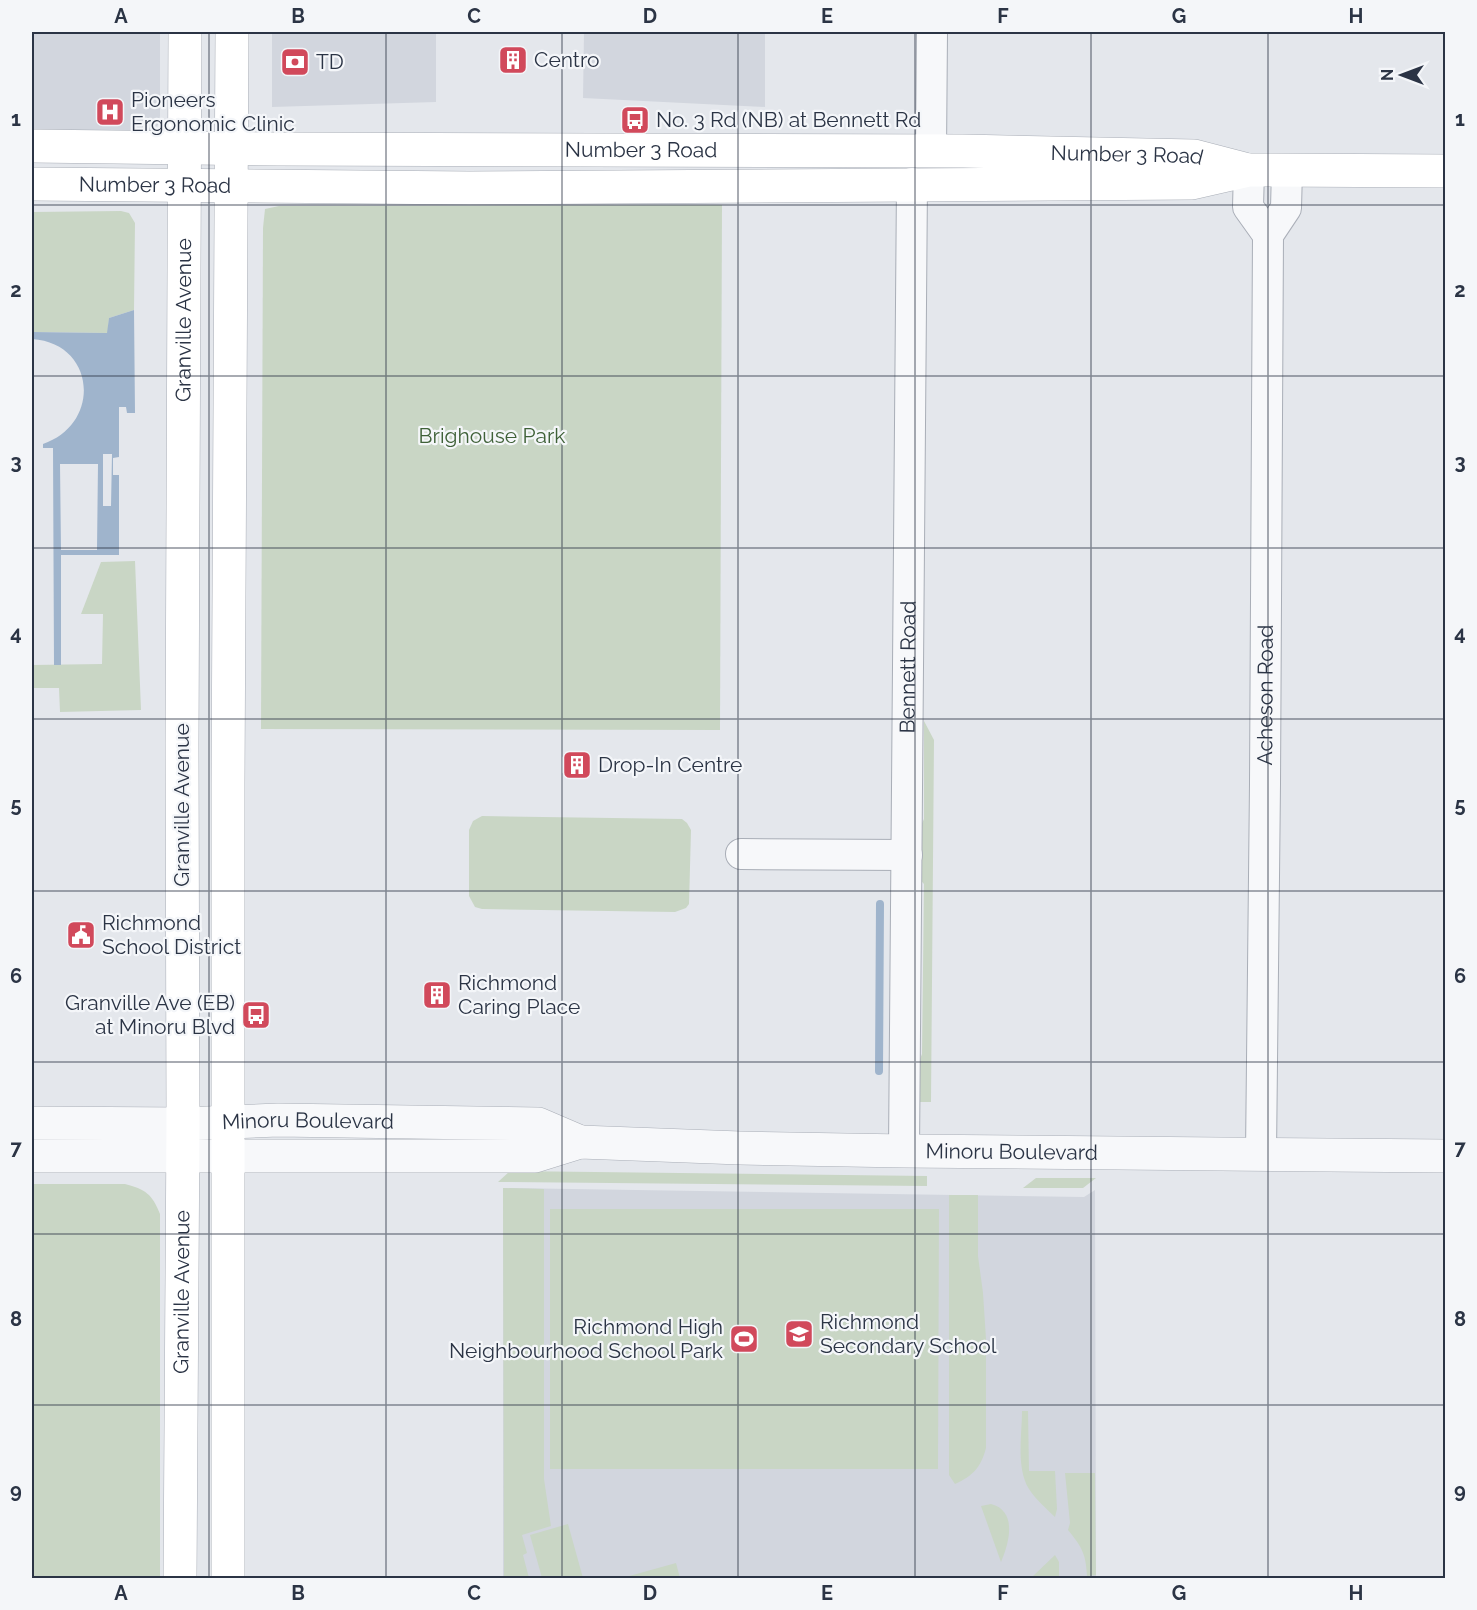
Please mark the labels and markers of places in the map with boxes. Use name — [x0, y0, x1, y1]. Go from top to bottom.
building icon: Centro — [497, 44, 529, 76]
bank icon: TD — [279, 46, 311, 78]
place label: Centro — [534, 47, 599, 72]
place label: TD — [316, 49, 344, 74]
place label: Pioneers Ergonomic Clinic — [131, 87, 295, 136]
hospital icon: Pioneers Ergonomic Clinic — [94, 96, 126, 128]
bus stop icon: No. 3 Rd (NB) at Bennett Rd — [619, 104, 651, 136]
place label: No. 3 Rd (NB) at Bennett Rd — [656, 107, 921, 132]
building icon: Drop-In Centre — [561, 749, 593, 781]
place label: Drop-In Centre — [598, 752, 742, 777]
place label: Richmond School District — [102, 910, 241, 959]
public building icon: Richmond School District — [65, 919, 97, 951]
place label: Richmond Caring Place — [458, 970, 580, 1019]
building icon: Richmond Caring Place — [421, 979, 453, 1011]
place label: Granville Ave (EB) at Minoru Blvd — [65, 990, 235, 1039]
bus stop icon: Granville Ave (EB) at Minoru Blvd — [240, 999, 272, 1031]
place label: Richmond Secondary School — [820, 1309, 997, 1358]
place label: Richmond High Neighbourhood School Park — [449, 1314, 723, 1363]
school or university icon: Richmond Secondary School — [783, 1318, 815, 1350]
sports icon: Richmond High Neighbourhood School Park — [728, 1323, 760, 1355]

